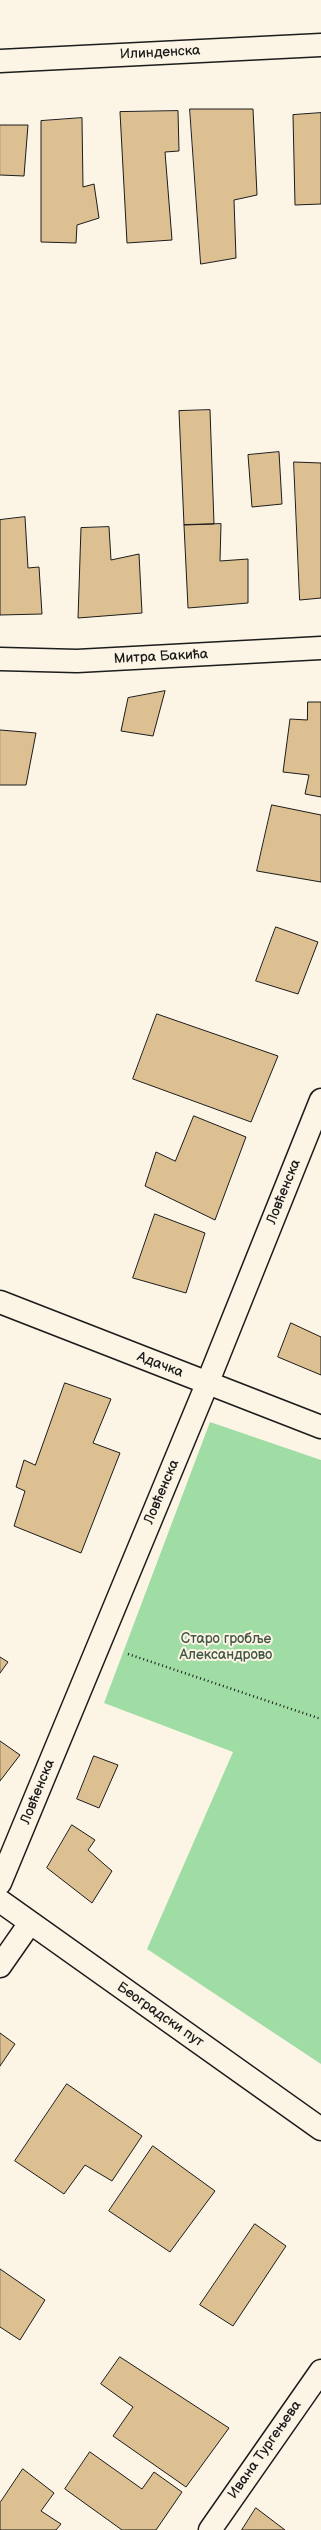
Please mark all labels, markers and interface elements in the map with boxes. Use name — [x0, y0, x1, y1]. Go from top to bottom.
street label: Илинденска — [119, 43, 201, 63]
street label: Митра Бакића — [113, 646, 209, 668]
street label: Ловћенска — [263, 1157, 305, 1227]
street label: Адачка — [135, 1349, 185, 1381]
street label: Ловћенска — [141, 1457, 183, 1527]
park label: Старо гробље Александрово — [180, 1631, 272, 1664]
street label: Ловћенска — [17, 1757, 59, 1827]
street label: Београдски пут — [113, 1979, 207, 2051]
street label: Ивана Тургењева — [225, 2398, 305, 2502]

